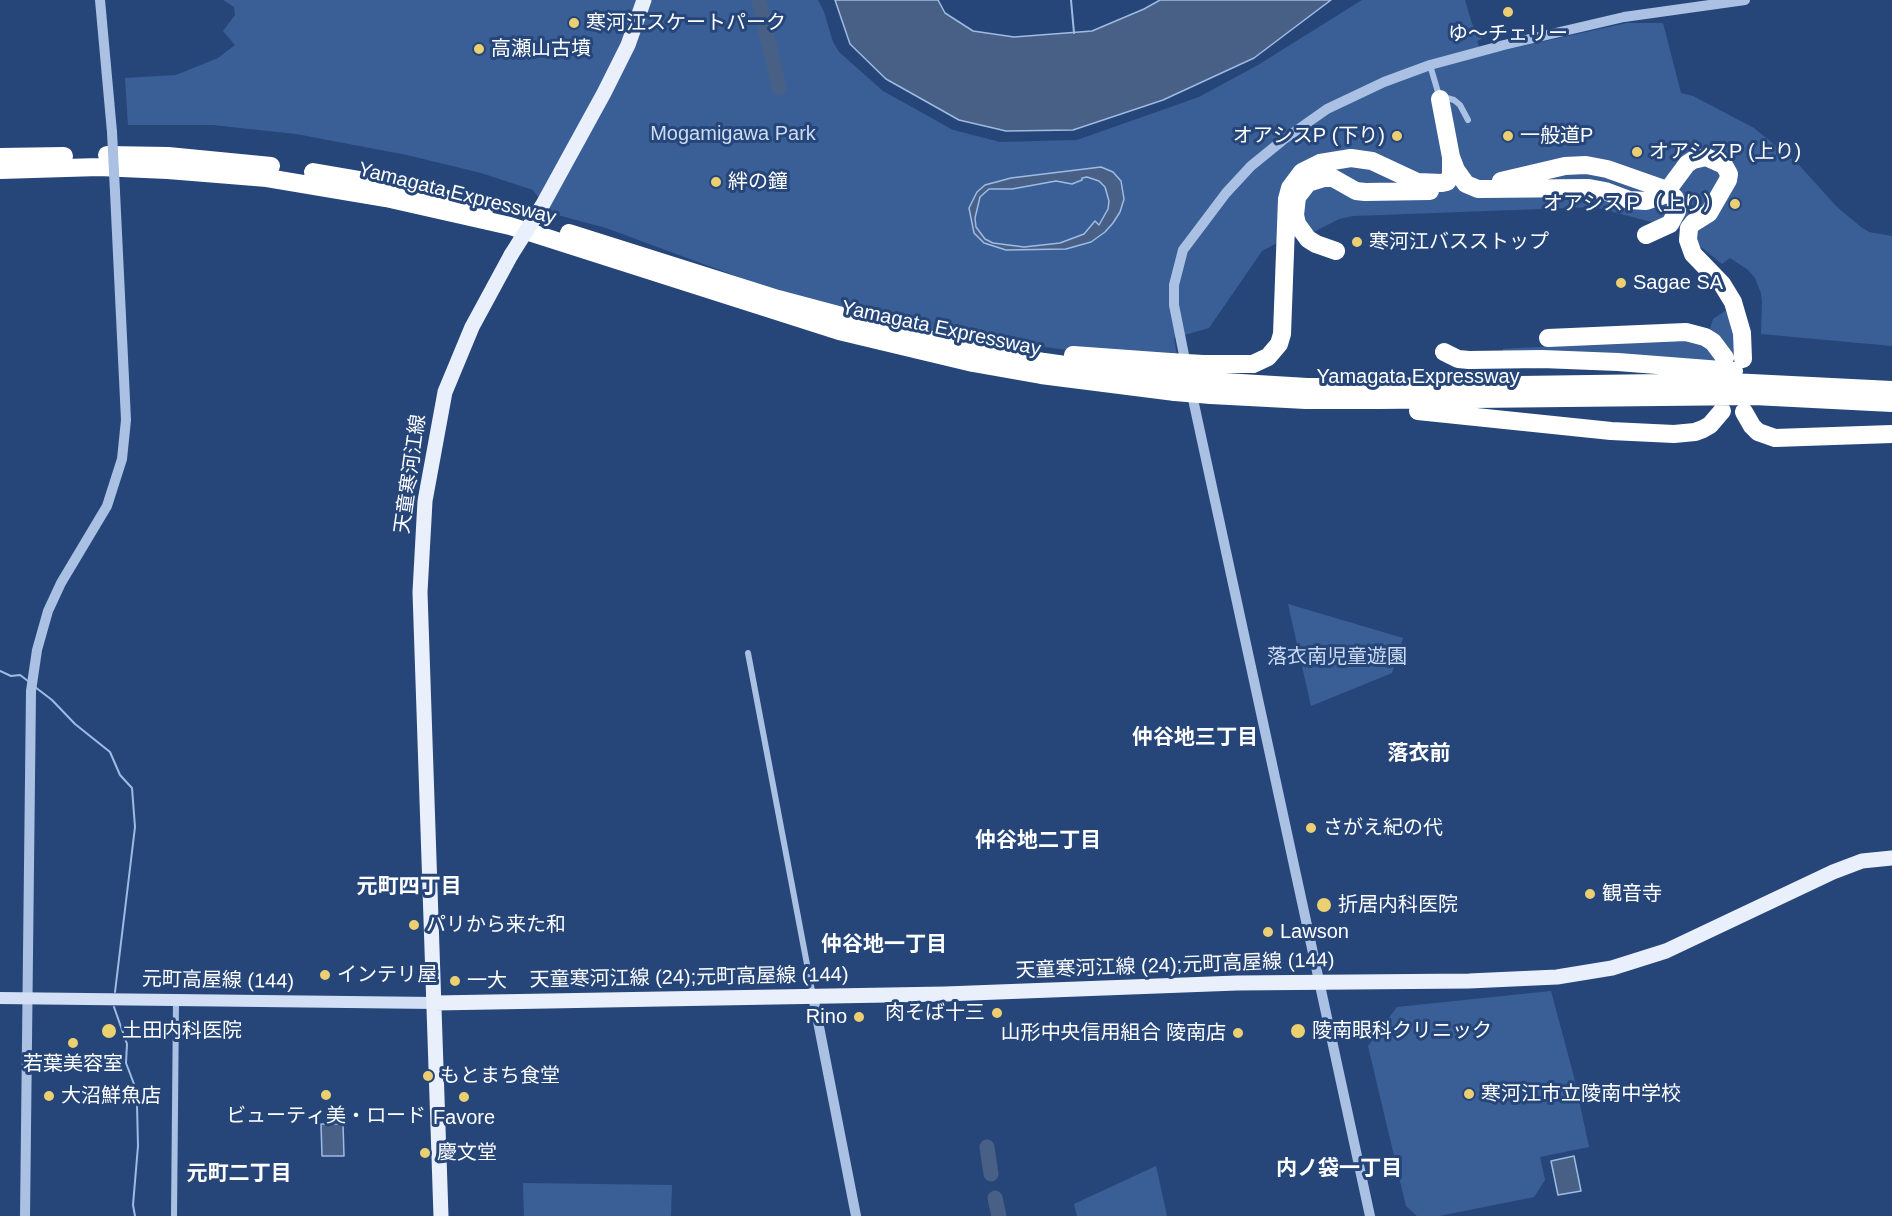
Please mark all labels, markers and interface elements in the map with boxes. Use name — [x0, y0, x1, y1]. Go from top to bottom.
marker: ゆ～チェリー — [1501, 5, 1515, 19]
place label: 寒河江スケートパーク — [586, 11, 786, 35]
marker: 寒河江スケートパーク — [567, 16, 581, 30]
place label: ゆ～チェリー — [1448, 22, 1568, 46]
place label: 高瀬山古墳 — [491, 37, 591, 61]
marker: 高瀬山古墳 — [472, 42, 486, 56]
park label: Mogamigawa Park — [650, 122, 816, 146]
place label: オアシスP (下り) — [1233, 124, 1385, 148]
place label: 一般道P — [1520, 124, 1593, 148]
marker: オアシスP (下り) — [1390, 129, 1404, 143]
marker: 一般道P — [1501, 129, 1515, 143]
place label: オアシスP (上り) — [1649, 140, 1801, 164]
marker: オアシスP (上り) — [1630, 145, 1644, 159]
street label: Yamagata Expressway — [356, 158, 558, 230]
place label: 絆の鐘 — [728, 170, 788, 194]
marker: 絆の鐘 — [709, 175, 723, 189]
place label: オアシスＰ（上り） — [1543, 192, 1723, 216]
marker: オアシスＰ（上り） — [1728, 197, 1742, 211]
place label: 寒河江バスストップ — [1369, 230, 1549, 254]
marker: 寒河江バスストップ — [1350, 235, 1364, 249]
place label: Sagae SA — [1633, 271, 1723, 295]
marker: Sagae SA — [1614, 276, 1628, 290]
street label: Yamagata Expressway — [839, 296, 1043, 362]
street label: Yamagata Expressway — [1316, 365, 1520, 389]
street label: 天童寒河江線 — [391, 413, 431, 535]
park label: 落衣南児童遊園 — [1267, 645, 1407, 669]
district label: 仲谷地三丁目 — [1132, 725, 1258, 751]
district label: 落衣前 — [1388, 741, 1450, 767]
place label: さがえ紀の代 — [1323, 816, 1443, 840]
marker: さがえ紀の代 — [1304, 821, 1318, 835]
district label: 仲谷地二丁目 — [975, 828, 1101, 854]
district label: 元町四丁目 — [357, 874, 461, 900]
place label: 観音寺 — [1602, 882, 1662, 906]
marker: 観音寺 — [1583, 887, 1597, 901]
place label: 折居内科医院 — [1338, 893, 1458, 917]
marker: 折居内科医院 — [1315, 896, 1333, 914]
place label: パリから来た和 — [426, 913, 566, 937]
marker: パリから来た和 — [407, 918, 421, 932]
place label: Lawson — [1280, 920, 1349, 944]
marker: Lawson — [1261, 925, 1275, 939]
district label: 仲谷地一丁目 — [821, 932, 947, 958]
street label: 天童寒河江線 (24);元町高屋線 (144) — [1015, 948, 1335, 984]
place label: インテリ屋 — [337, 963, 437, 987]
street label: 天童寒河江線 (24);元町高屋線 (144) — [529, 963, 849, 993]
street label: 元町高屋線 (144) — [142, 968, 294, 994]
marker: インテリ屋 — [318, 968, 332, 982]
place label: 一大 — [467, 969, 507, 993]
marker: 一大 — [448, 974, 462, 988]
place label: 肉そば十三 — [885, 1001, 985, 1025]
place label: Rino — [806, 1005, 847, 1029]
marker: 肉そば十三 — [990, 1006, 1004, 1020]
marker: Rino — [852, 1010, 866, 1024]
place label: 土田内科医院 — [122, 1019, 242, 1043]
place label: 陵南眼科クリニック — [1312, 1019, 1492, 1043]
place label: 山形中央信用組合 陵南店 — [1000, 1021, 1226, 1045]
marker: 土田内科医院 — [100, 1022, 118, 1040]
marker: 陵南眼科クリニック — [1289, 1022, 1307, 1040]
marker: 山形中央信用組合 陵南店 — [1231, 1026, 1245, 1040]
marker: 若葉美容室 — [66, 1036, 80, 1050]
place label: 若葉美容室 — [23, 1052, 123, 1076]
place label: もとまち食堂 — [440, 1064, 560, 1088]
marker: もとまち食堂 — [421, 1069, 435, 1083]
place label: 寒河江市立陵南中学校 — [1481, 1082, 1681, 1106]
place label: 大沼鮮魚店 — [61, 1084, 161, 1108]
marker: 寒河江市立陵南中学校 — [1462, 1087, 1476, 1101]
marker: ビューティ美・ロード — [319, 1088, 333, 1102]
marker: 大沼鮮魚店 — [42, 1089, 56, 1103]
marker: Favore — [457, 1090, 471, 1104]
place label: ビューティ美・ロード — [226, 1104, 426, 1128]
place label: Favore — [433, 1106, 495, 1130]
place label: 慶文堂 — [437, 1141, 497, 1165]
marker: 慶文堂 — [418, 1146, 432, 1160]
district label: 内ノ袋一丁目 — [1276, 1156, 1402, 1182]
district label: 元町二丁目 — [187, 1161, 291, 1187]

